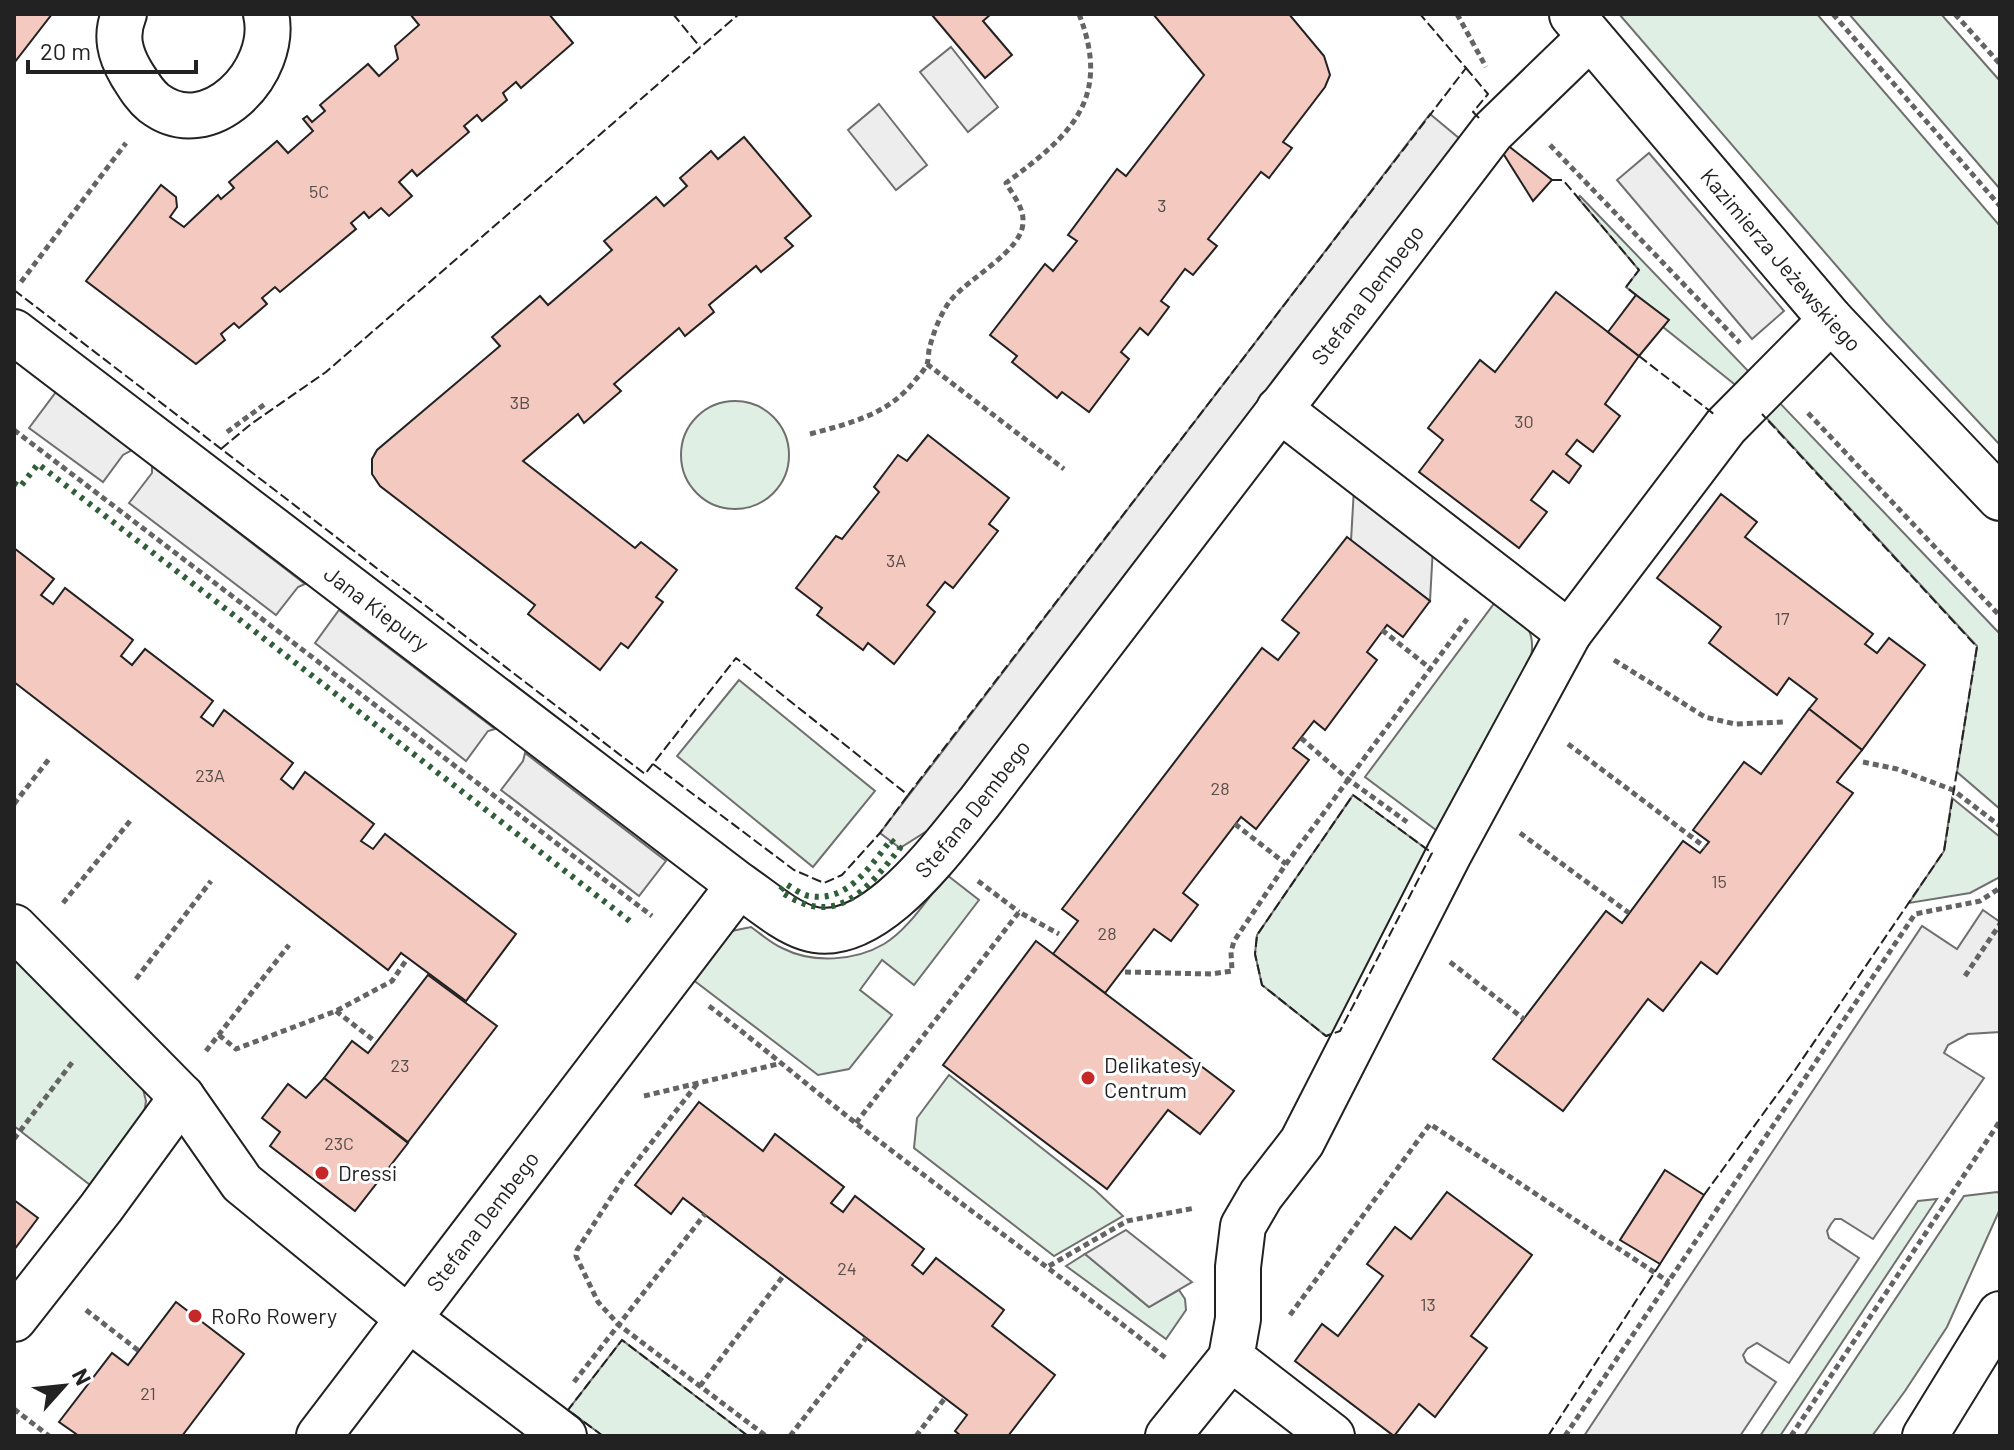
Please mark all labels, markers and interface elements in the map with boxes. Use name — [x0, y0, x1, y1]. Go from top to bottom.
scale bar — [28, 24, 196, 74]
text: 20 m — [40, 36, 91, 65]
street label: Kazimierza Jeżewskiego — [1696, 163, 1868, 356]
house number: 5C — [309, 180, 329, 202]
house number: 3 — [1157, 194, 1167, 216]
street label: Stefana Dembego — [1305, 219, 1428, 369]
house number: 3B — [510, 391, 530, 413]
house number: 30 — [1514, 410, 1534, 432]
house number: 3A — [886, 549, 906, 571]
street label: Jana Kiepury — [320, 560, 435, 656]
house number: 17 — [1775, 607, 1790, 629]
street label: Stefana Dembego — [909, 734, 1035, 882]
house number: 23A — [195, 764, 225, 786]
house number: 28 — [1210, 777, 1230, 799]
house number: 15 — [1711, 870, 1727, 892]
house number: 28 — [1097, 922, 1117, 944]
place label: Delikatesy Centrum — [1104, 1051, 1201, 1102]
house number: 23 — [391, 1054, 409, 1076]
marker: Delikatesy Centrum — [1079, 1069, 1097, 1087]
house number: 23C — [324, 1132, 354, 1154]
street label: Stefana Dembego — [420, 1145, 544, 1296]
place label: Dressi — [338, 1159, 397, 1185]
marker: Dressi — [313, 1164, 331, 1182]
house number: 24 — [837, 1257, 857, 1279]
house number: 13 — [1420, 1293, 1436, 1315]
place label: RoRo Rowery — [211, 1302, 337, 1328]
marker: RoRo Rowery — [186, 1307, 204, 1325]
north arrow — [24, 1346, 104, 1426]
text: N — [68, 1364, 98, 1389]
house number: 21 — [140, 1382, 156, 1404]

